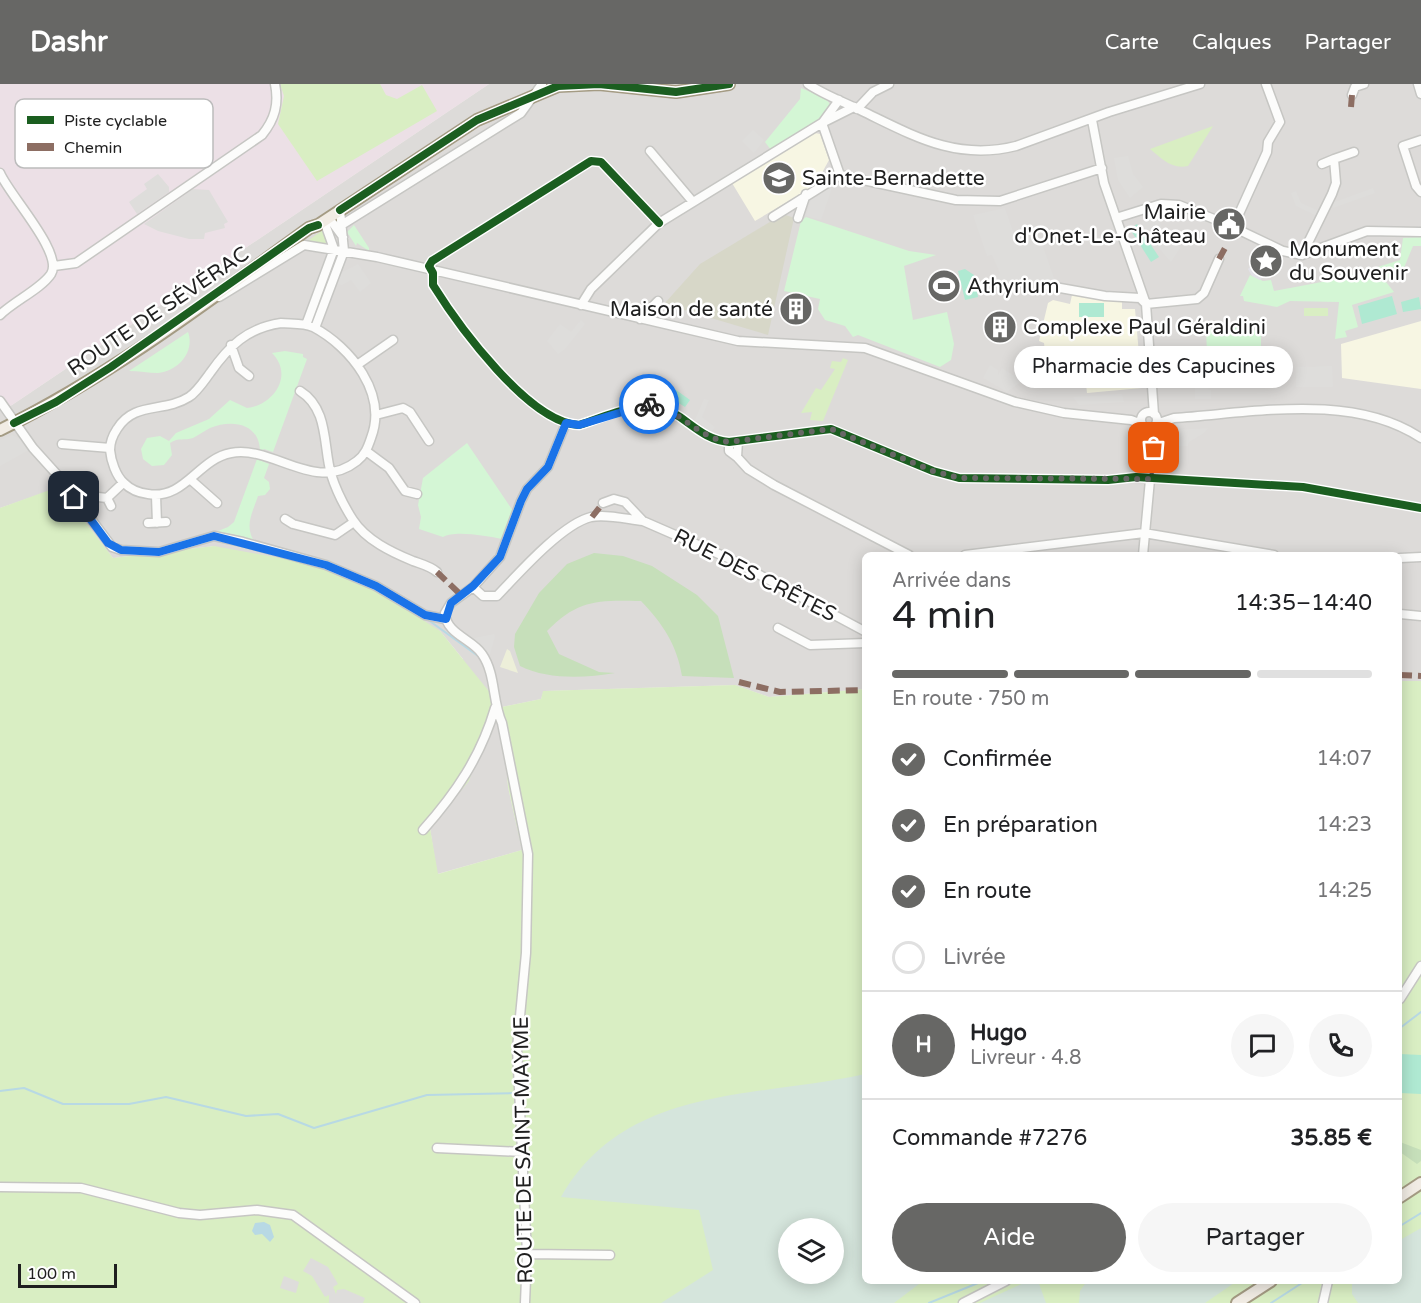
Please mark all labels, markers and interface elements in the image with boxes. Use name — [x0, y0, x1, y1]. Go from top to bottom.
text: Dashr — [30, 25, 108, 59]
text: Carte — [1105, 30, 1159, 55]
text: Calques — [1192, 30, 1272, 55]
text: Partager — [1305, 30, 1391, 55]
legend — [15, 99, 213, 168]
text: Piste cyclable — [64, 111, 167, 131]
text: Chemin — [64, 138, 122, 158]
school or university icon: Sainte-Bernadette — [761, 160, 797, 196]
place label: Sainte-Bernadette — [802, 166, 985, 191]
place label: Mairie d'Onet-Le-Château — [1014, 200, 1206, 249]
public building icon: Mairie d'Onet-Le-Château — [1211, 206, 1247, 242]
place label: Monument du Souvenir — [1289, 237, 1408, 286]
street label: ROUTE DE SÉVÉRAC — [63, 241, 254, 381]
place icon: Monument du Souvenir — [1248, 243, 1284, 279]
sports icon: Athyrium — [926, 268, 962, 304]
place label: Athyrium — [967, 274, 1059, 299]
building icon: Maison de santé — [778, 291, 814, 327]
place label: Maison de santé — [610, 297, 773, 322]
building icon: Complexe Paul Géraldini — [982, 309, 1018, 345]
place label: Complexe Paul Géraldini — [1023, 315, 1266, 340]
callout: Pharmacie des Capucines — [1014, 346, 1294, 388]
text: Pharmacie des Capucines — [1032, 355, 1275, 379]
courier — [619, 374, 679, 434]
icon: bike — [633, 388, 666, 421]
pin — [1128, 422, 1179, 473]
icon: bag — [1137, 431, 1170, 464]
pin — [48, 471, 99, 522]
icon: home — [57, 480, 90, 513]
street label: RUE DES CRÊTES — [669, 524, 840, 627]
text: Arrivée dans — [892, 569, 1011, 593]
text: 14:35–14:40 — [1235, 590, 1372, 616]
text: 4 min — [892, 592, 996, 639]
text: En route · 750 m — [892, 687, 1049, 711]
icon: check — [892, 743, 925, 776]
text: Confirmée — [943, 746, 1052, 772]
text: 14:07 — [1317, 747, 1372, 771]
icon: check — [892, 809, 925, 842]
text: En préparation — [943, 812, 1098, 838]
text: 14:23 — [1317, 813, 1372, 837]
icon: check — [892, 875, 925, 908]
text: En route — [943, 878, 1032, 904]
text: 14:25 — [1317, 879, 1372, 903]
text: Livrée — [943, 944, 1006, 970]
button: chat — [1231, 1014, 1294, 1077]
button: phone — [1309, 1014, 1372, 1077]
street label: ROUTE DE SAINT-MAYME — [509, 1016, 538, 1284]
text: Hugo — [970, 1020, 1027, 1046]
text: H — [915, 1032, 932, 1058]
text: Livreur · 4.8 — [970, 1046, 1081, 1070]
text: Commande #7276 — [892, 1125, 1087, 1151]
text: 35.85 € — [1291, 1125, 1372, 1151]
button: Aide — [892, 1203, 1126, 1272]
button: Partager — [1138, 1203, 1372, 1272]
map controls — [778, 1218, 844, 1284]
button: layers — [778, 1218, 844, 1284]
scale bar — [18, 1261, 117, 1288]
text: 100 m — [27, 1264, 76, 1284]

